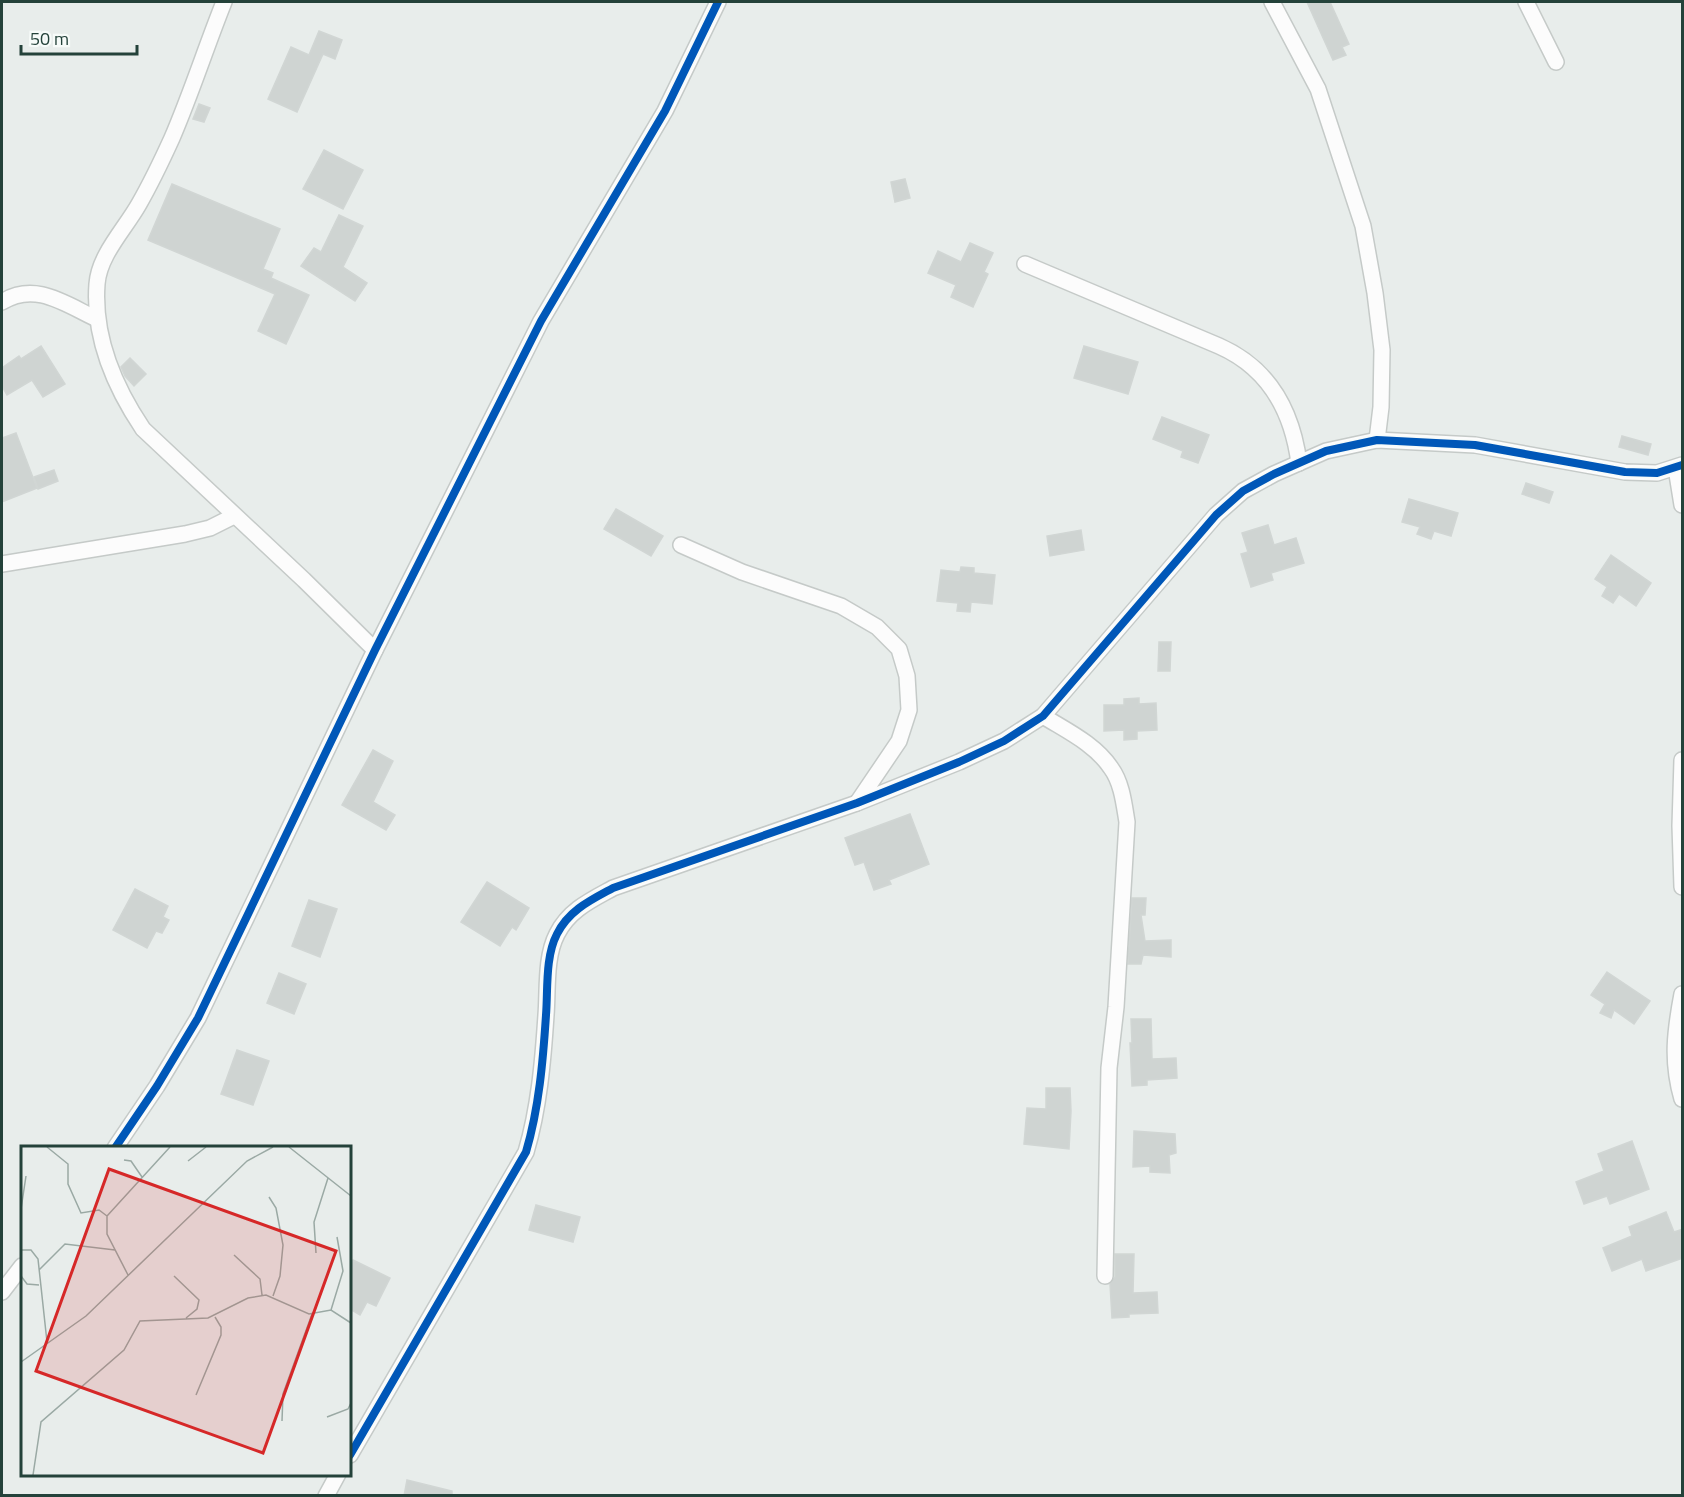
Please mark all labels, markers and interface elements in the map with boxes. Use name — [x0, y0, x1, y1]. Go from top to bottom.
scale bar — [21, 18, 136, 56]
text: 50 m — [30, 25, 69, 52]
inset map — [21, 1146, 351, 1476]

